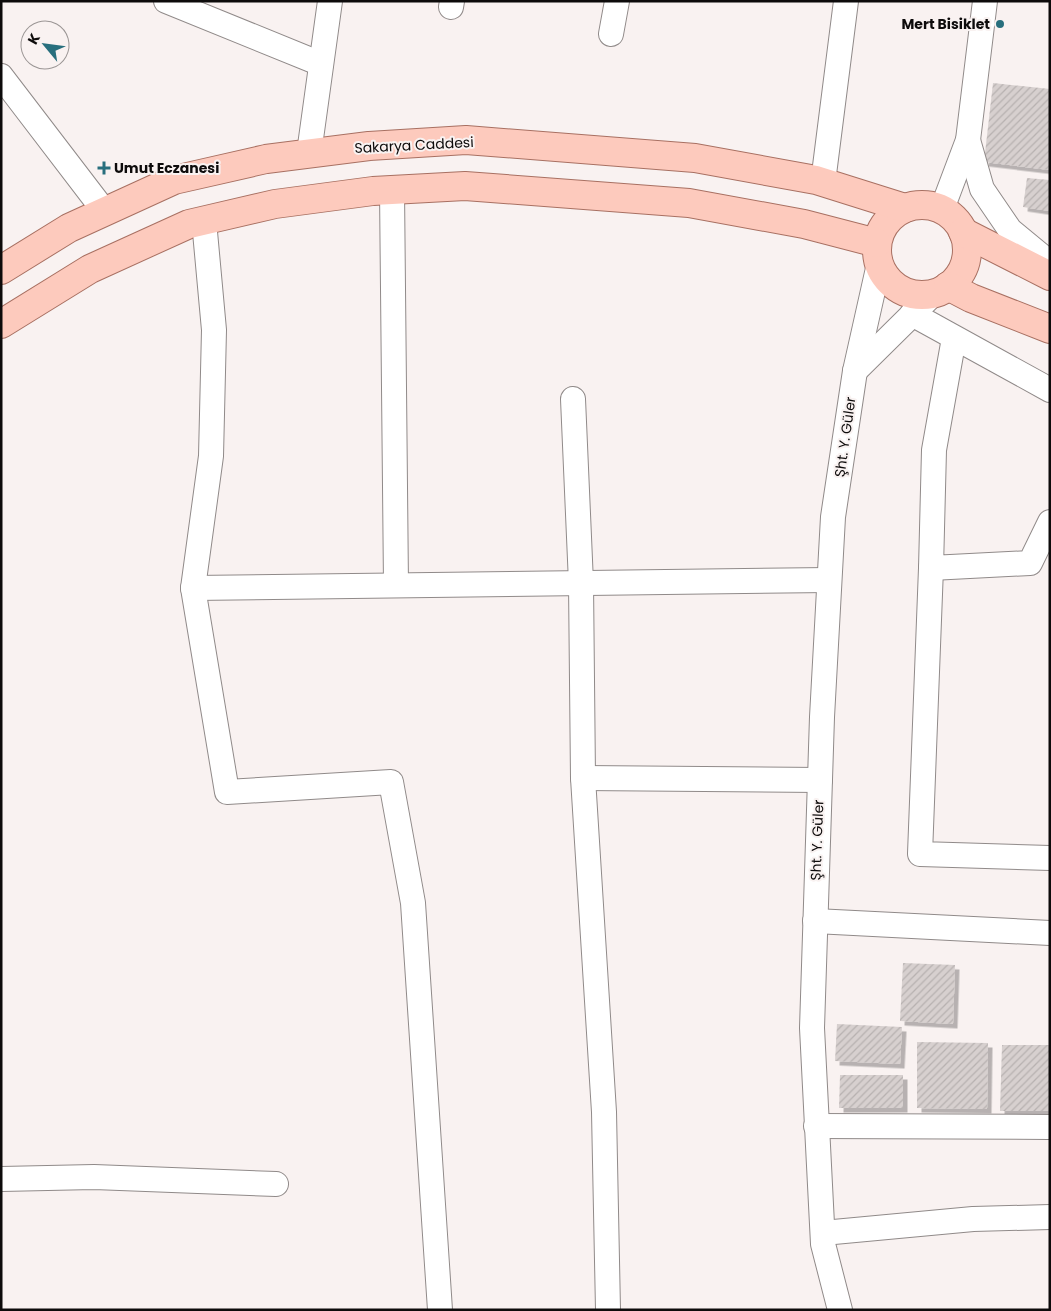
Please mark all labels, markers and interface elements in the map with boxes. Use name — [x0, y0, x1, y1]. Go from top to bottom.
place label: Mert Bisiklet — [901, 14, 990, 34]
marker: Mert Bisiklet — [994, 18, 1006, 30]
north arrow — [20, 20, 70, 70]
text: K — [23, 29, 45, 48]
street label: Sakarya Caddesi — [354, 132, 474, 158]
place label: Umut Eczanesi — [114, 158, 219, 178]
marker: Umut Eczanesi — [98, 162, 110, 174]
street label: Şht. Y. Güler — [829, 395, 861, 479]
street label: Şht. Y. Güler — [806, 799, 828, 881]

